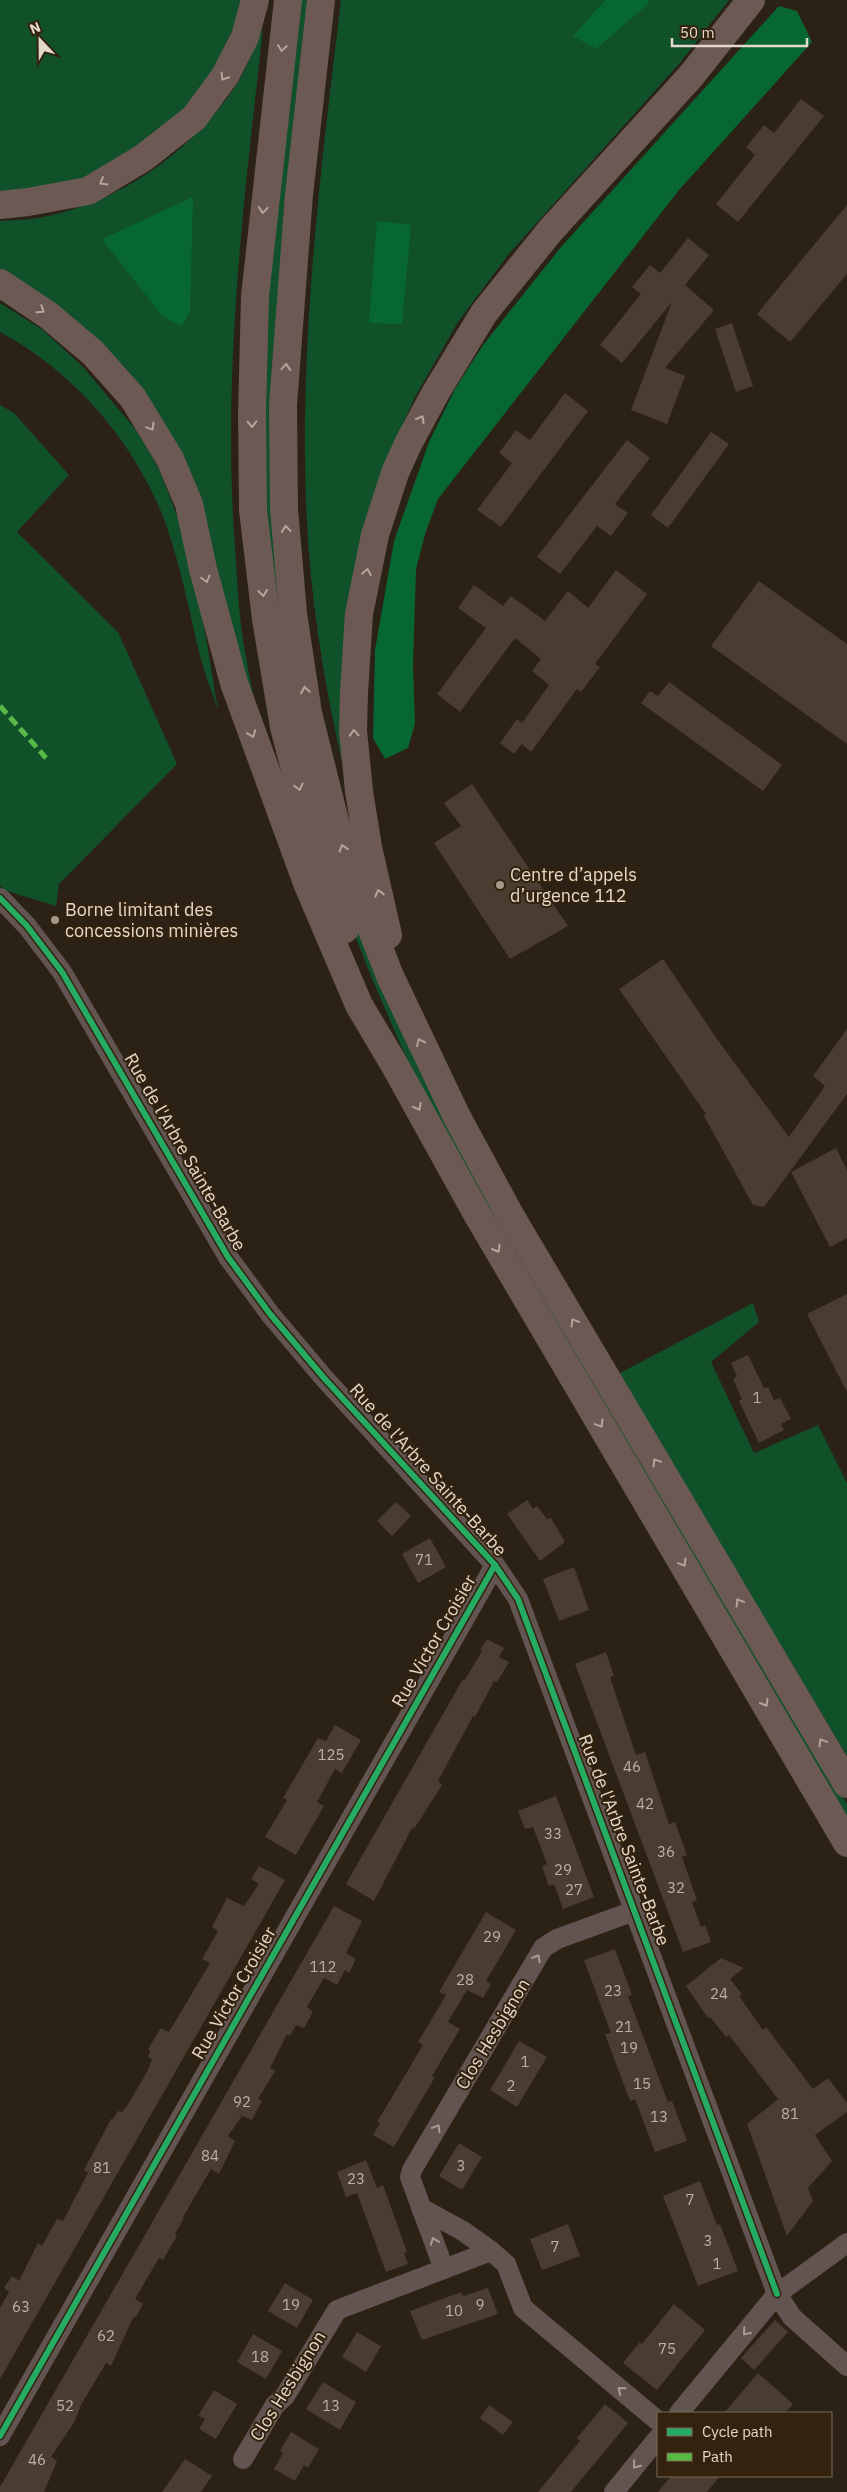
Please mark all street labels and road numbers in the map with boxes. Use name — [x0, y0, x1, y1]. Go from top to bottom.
street label: Rue de l'Arbre Sainte-Barbe — [119, 1049, 252, 1255]
street label: Rue de l'Arbre Sainte-Barbe — [345, 1379, 512, 1561]
street label: Rue Victor Croisier — [386, 1570, 481, 1711]
street label: Rue de l'Arbre Sainte-Barbe — [573, 1731, 675, 1949]
street label: Rue Victor Croisier — [186, 1922, 281, 2063]
street label: Clos Hesbignon — [450, 1974, 535, 2093]
street label: Clos Hesbignon — [245, 2326, 331, 2445]

